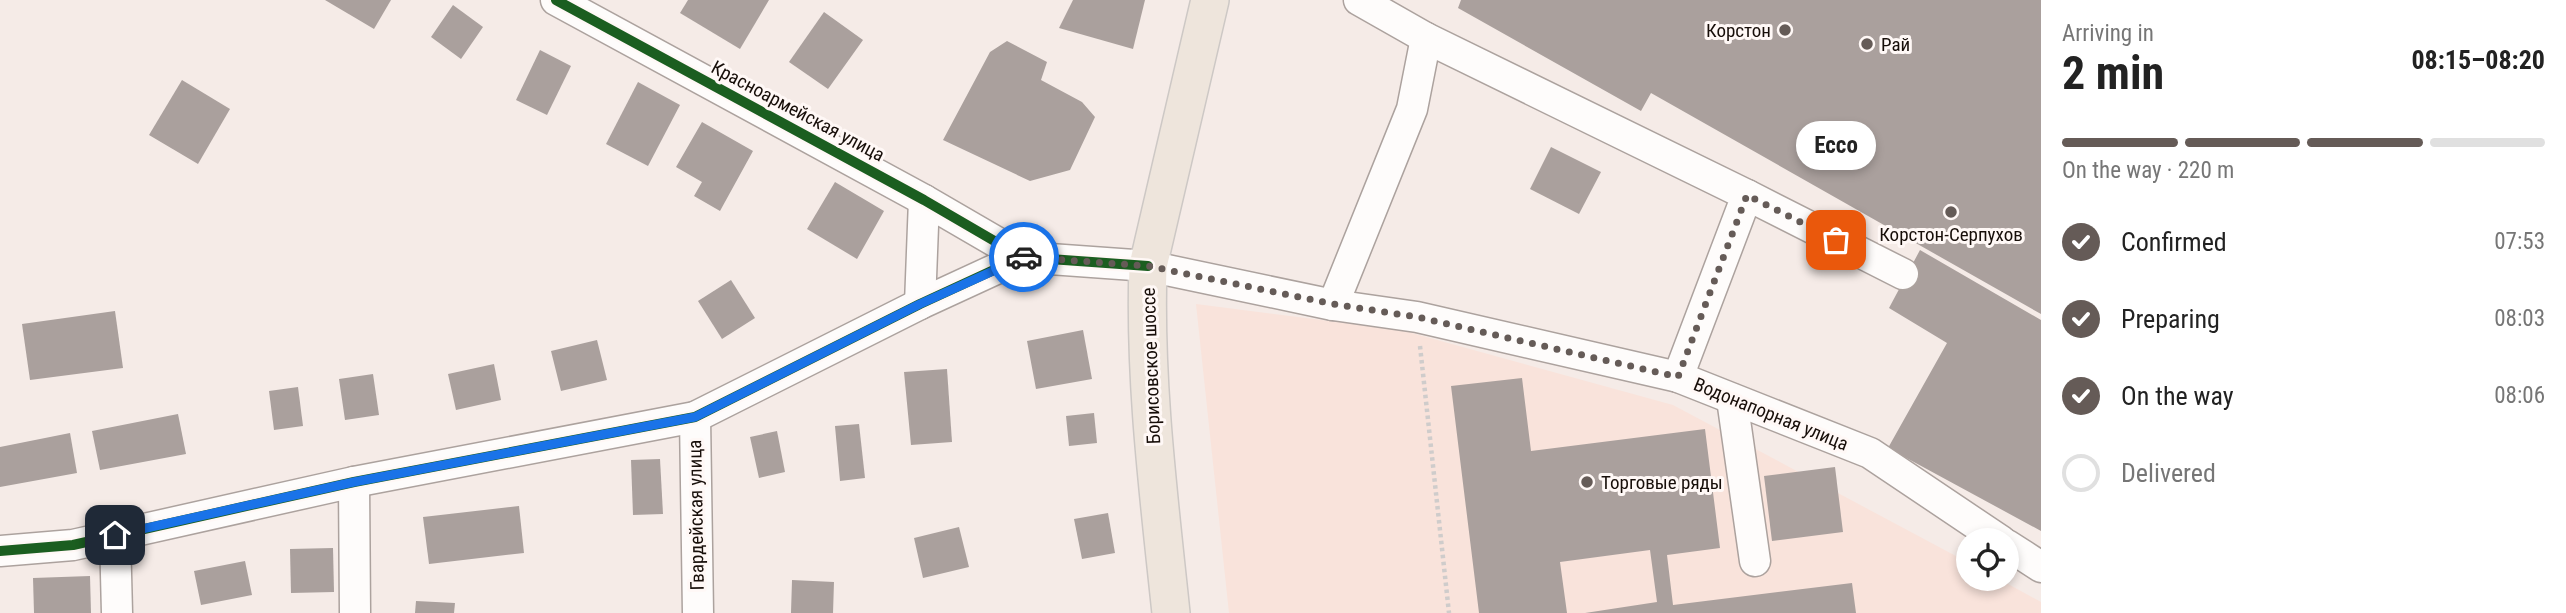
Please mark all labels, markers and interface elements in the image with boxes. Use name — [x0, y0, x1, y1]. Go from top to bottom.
place label: Корстон — [1706, 19, 1771, 42]
text: Arriving in — [2062, 20, 2154, 47]
marker: Корстон — [1777, 22, 1793, 38]
place label: Рай — [1881, 33, 1910, 56]
marker: Рай — [1859, 36, 1875, 52]
text: 08:15–08:20 — [2411, 45, 2545, 75]
text: 2 min — [2062, 46, 2164, 100]
street label: Красноармейская улица — [708, 56, 888, 166]
callout: Ecco — [1796, 121, 1876, 170]
text: Ecco — [1814, 132, 1858, 159]
text: On the way · 220 m — [2062, 157, 2234, 184]
marker: Корстон-Серпухов — [1943, 204, 1959, 220]
pin — [1806, 210, 1866, 270]
icon: bag — [1817, 221, 1855, 259]
courier — [989, 222, 1059, 292]
place label: Корстон-Серпухов — [1879, 223, 2023, 246]
icon: check — [2062, 223, 2100, 261]
text: Confirmed — [2121, 227, 2227, 257]
text: 07:53 — [2494, 228, 2545, 255]
icon: car — [1005, 238, 1043, 276]
street label: Борисовское шоссе — [1137, 287, 1165, 445]
icon: check — [2062, 300, 2100, 338]
text: Preparing — [2121, 304, 2220, 334]
text: 08:03 — [2494, 305, 2545, 332]
street label: Водонапорная улица — [1690, 373, 1852, 455]
icon: check — [2062, 377, 2100, 415]
text: On the way — [2121, 381, 2234, 411]
text: 08:06 — [2494, 382, 2545, 409]
street label: Гвардейская улица — [683, 439, 709, 591]
text: Delivered — [2121, 458, 2216, 488]
place label: Торговые ряды — [1601, 471, 1723, 494]
marker: Торговые ряды — [1579, 474, 1595, 490]
pin — [85, 505, 145, 565]
icon: home — [96, 516, 134, 554]
map controls — [1956, 528, 2019, 591]
button: locate — [1956, 528, 2019, 591]

